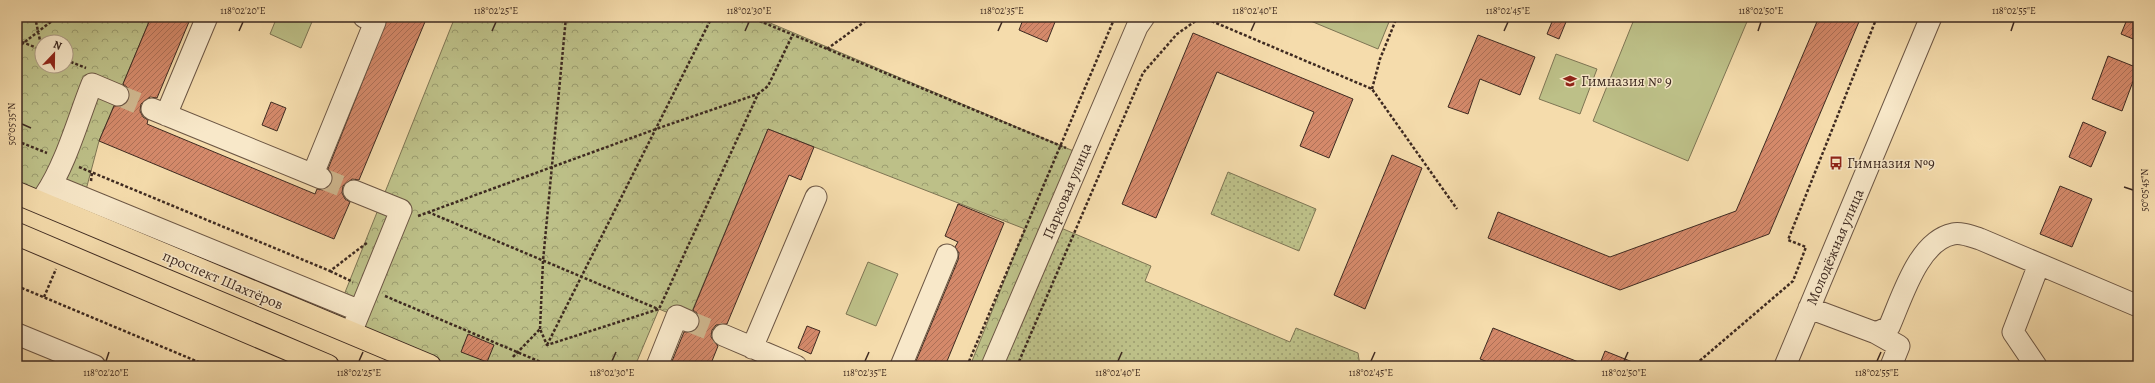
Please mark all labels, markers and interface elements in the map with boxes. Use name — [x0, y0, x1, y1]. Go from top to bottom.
text: 118°02'20"E — [220, 4, 266, 17]
text: 118°02'25"E — [474, 4, 518, 17]
text: 118°02'30"E — [727, 4, 772, 17]
text: 118°02'35"E — [980, 4, 1024, 17]
text: 118°02'40"E — [1232, 4, 1278, 17]
text: 118°02'45"E — [1486, 4, 1530, 17]
text: 118°02'50"E — [1738, 4, 1784, 17]
text: 118°02'55"E — [1992, 4, 2036, 17]
north arrow — [34, 34, 74, 74]
text: N — [51, 37, 64, 54]
place label: Гимназия № 9 — [1581, 71, 1672, 91]
school or university icon: Гимназия № 9 — [1562, 73, 1578, 89]
text: 50°05'35"N — [5, 103, 18, 145]
street label: Парковая улица — [1038, 140, 1096, 242]
place label: Гимназия №9 — [1847, 153, 1935, 173]
bus stop icon: Гимназия №9 — [1828, 155, 1844, 171]
text: 50°05'45"N — [2138, 168, 2151, 212]
street label: Молодёжная улица — [1801, 186, 1869, 308]
street label: проспект Шахтёров — [160, 246, 286, 314]
text: 118°02'20"E — [83, 366, 129, 379]
text: 118°02'25"E — [337, 366, 381, 379]
text: 118°02'30"E — [590, 366, 635, 379]
text: 118°02'35"E — [843, 366, 887, 379]
text: 118°02'40"E — [1095, 366, 1141, 379]
text: 118°02'45"E — [1349, 366, 1393, 379]
text: 118°02'50"E — [1601, 366, 1647, 379]
text: 118°02'55"E — [1855, 366, 1899, 379]

